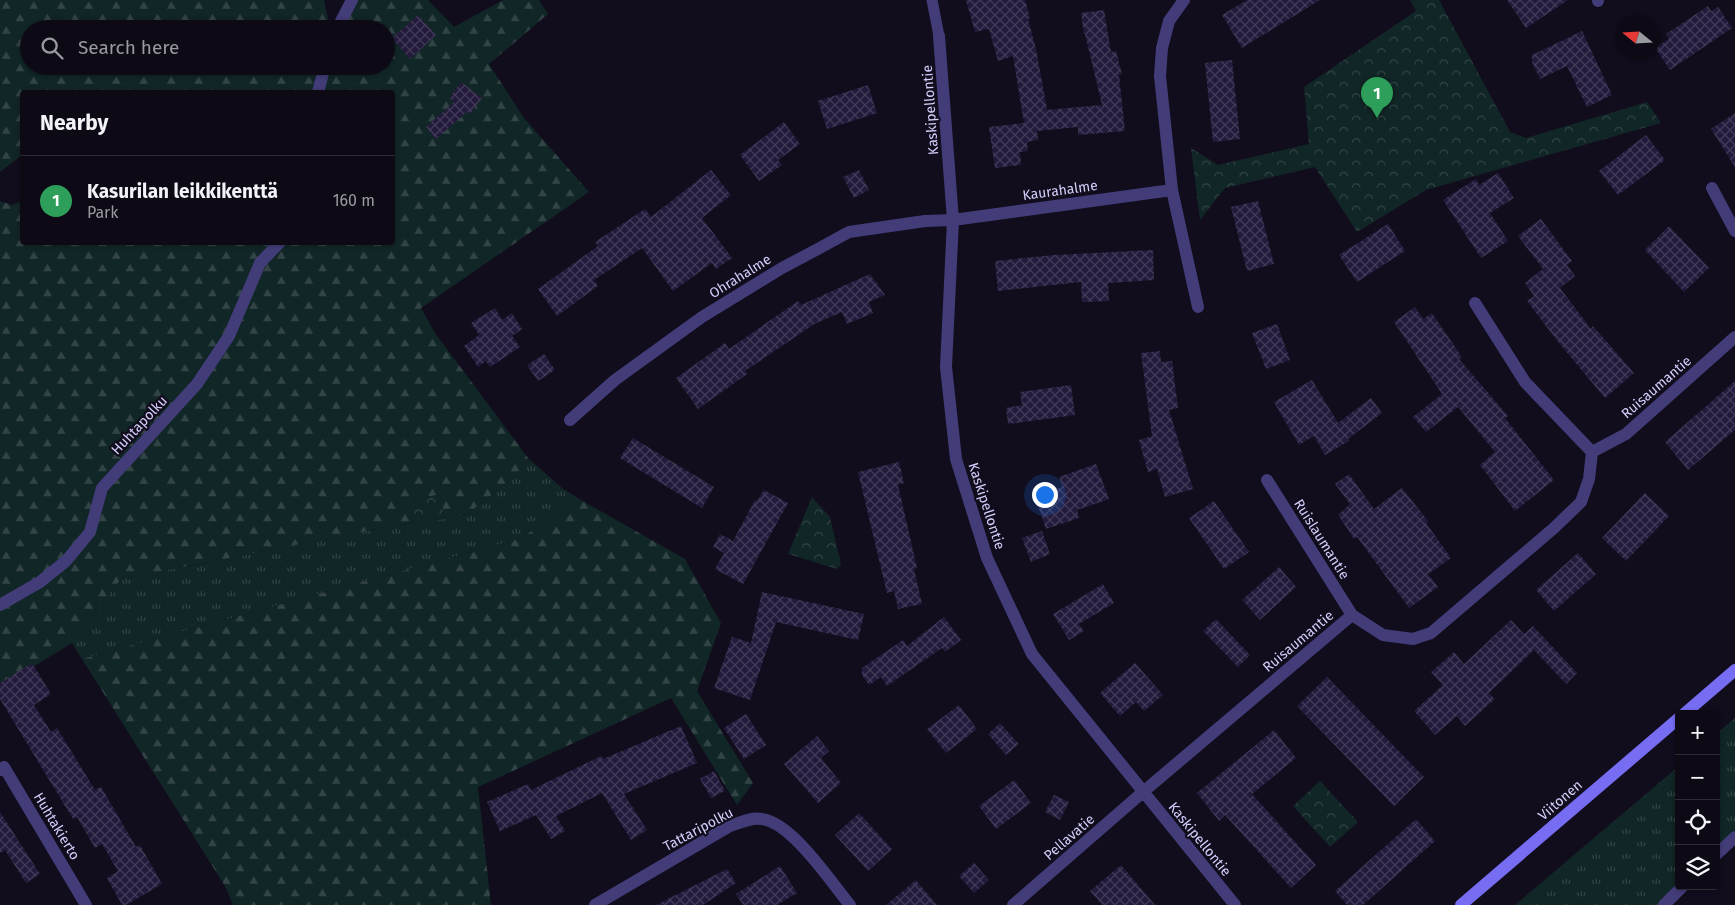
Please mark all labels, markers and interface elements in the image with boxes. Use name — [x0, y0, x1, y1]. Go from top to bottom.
north arrow — [1615, 15, 1660, 60]
search box — [20, 20, 395, 75]
icon: search — [38, 34, 66, 62]
text: Search here — [78, 36, 179, 59]
street label: Kaskipellontie — [919, 64, 942, 156]
pin: 1 — [1361, 77, 1393, 118]
text: Nearby — [40, 110, 108, 136]
street label: Kaurahalme — [1021, 177, 1099, 204]
text: Kasurilan leikkikenttä — [87, 180, 278, 203]
text: 1 — [52, 191, 60, 210]
text: 160 m — [333, 191, 375, 210]
text: Park — [87, 203, 119, 222]
street label: Ohrahalme — [706, 251, 774, 302]
street label: Ruisaumantie — [1618, 352, 1695, 422]
street label: Huhtapolku — [108, 392, 171, 458]
street label: Kaskipellontie — [964, 461, 1009, 552]
your location — [1032, 482, 1058, 508]
street label: Ruislaumantie — [1290, 496, 1353, 583]
street label: Ruisaumantie — [1259, 607, 1337, 676]
map controls — [1675, 710, 1720, 890]
button: + — [1675, 710, 1720, 755]
button: − — [1675, 755, 1720, 800]
street label: Viitonen — [1535, 777, 1586, 824]
street label: Huhtakierto — [30, 789, 83, 863]
street label: Kaskipellontie — [1165, 799, 1235, 880]
button: locate — [1675, 800, 1720, 845]
street label: Tattaripolku — [660, 804, 736, 855]
street label: Pellavatie — [1040, 811, 1098, 864]
button: layers — [1675, 845, 1720, 890]

